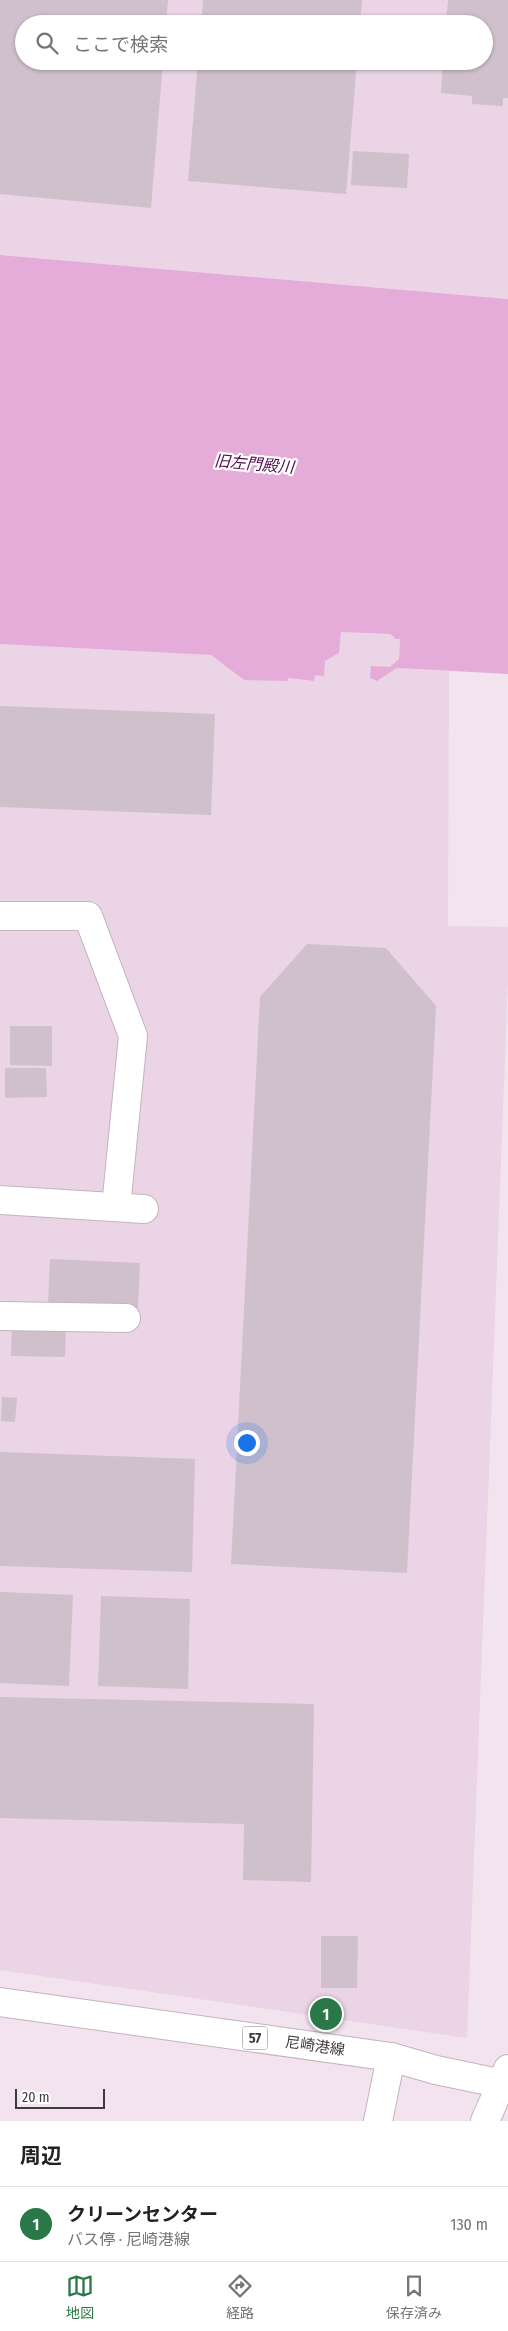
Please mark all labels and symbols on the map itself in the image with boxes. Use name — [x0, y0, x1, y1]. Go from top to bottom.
water label: 旧左門殿川 — [213, 451, 297, 477]
your location — [234, 1430, 260, 1456]
pin: 1 — [310, 1995, 342, 2033]
road number: 57 — [242, 2026, 268, 2050]
street label: 尼崎港線 — [284, 2033, 346, 2059]
scale bar — [15, 2086, 105, 2109]

